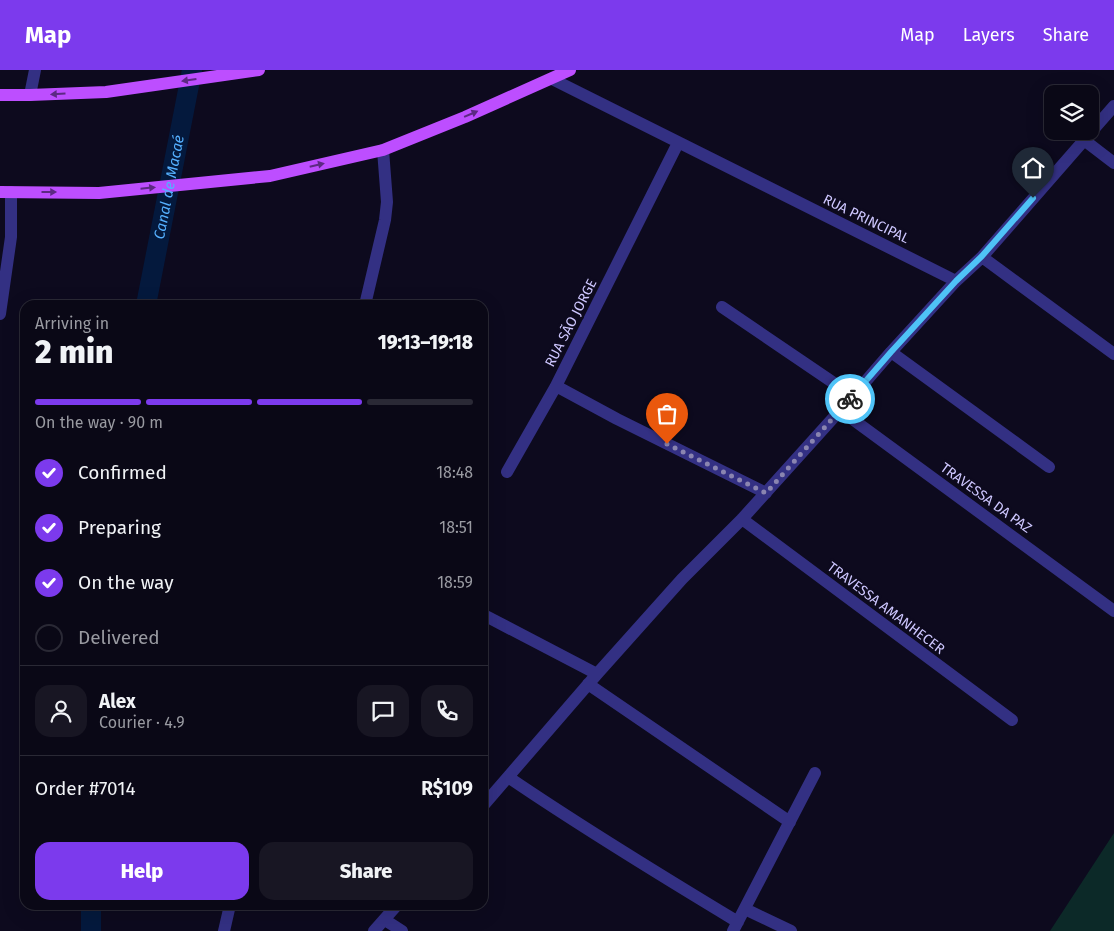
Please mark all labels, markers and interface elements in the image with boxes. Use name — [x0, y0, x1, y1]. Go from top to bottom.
text: Map — [25, 21, 71, 49]
text: Map — [900, 24, 935, 46]
text: Layers — [963, 24, 1015, 46]
text: Share — [1043, 24, 1089, 46]
one-way arrow — [181, 76, 197, 84]
map controls — [1044, 85, 1099, 140]
button: layers — [1044, 85, 1099, 140]
one-way arrow — [49, 90, 65, 98]
one-way arrow — [464, 109, 478, 117]
water label: Canal de Macaé — [150, 133, 188, 241]
pin — [1012, 147, 1054, 198]
icon: home — [1019, 154, 1047, 182]
one-way arrow — [310, 161, 325, 169]
one-way arrow — [140, 184, 156, 192]
one-way arrow — [41, 188, 57, 196]
street label: RUA PRINCIPAL — [820, 191, 912, 247]
street label: RUA SÃO JORGE — [541, 276, 601, 370]
text: Arriving in — [35, 314, 109, 333]
text: 19:13–19:18 — [378, 331, 473, 354]
text: 2 min — [35, 333, 113, 371]
courier — [825, 374, 875, 424]
icon: bike — [836, 385, 864, 413]
pin — [646, 393, 688, 444]
icon: bag — [653, 400, 681, 428]
text: On the way · 90 m — [35, 413, 163, 432]
icon: check — [35, 459, 63, 487]
street label: TRAVESSA DA PAZ — [937, 459, 1035, 537]
text: Confirmed — [78, 461, 167, 484]
text: 18:48 — [436, 463, 473, 482]
icon: check — [35, 514, 63, 542]
text: Preparing — [78, 516, 161, 539]
text: 18:51 — [439, 518, 473, 537]
street label: TRAVESSA AMANHECER — [824, 558, 948, 658]
icon: check — [35, 569, 63, 597]
text: On the way — [78, 571, 174, 594]
text: 18:59 — [437, 573, 473, 592]
text: Delivered — [78, 626, 160, 649]
button: person — [35, 685, 87, 737]
button: chat — [357, 685, 409, 737]
button: phone — [421, 685, 473, 737]
text: Alex — [99, 690, 136, 713]
text: Courier · 4.9 — [99, 713, 185, 732]
text: Order #7014 — [35, 777, 136, 800]
text: R$109 — [421, 777, 473, 800]
button: Help — [35, 842, 249, 900]
button: Share — [259, 842, 473, 900]

